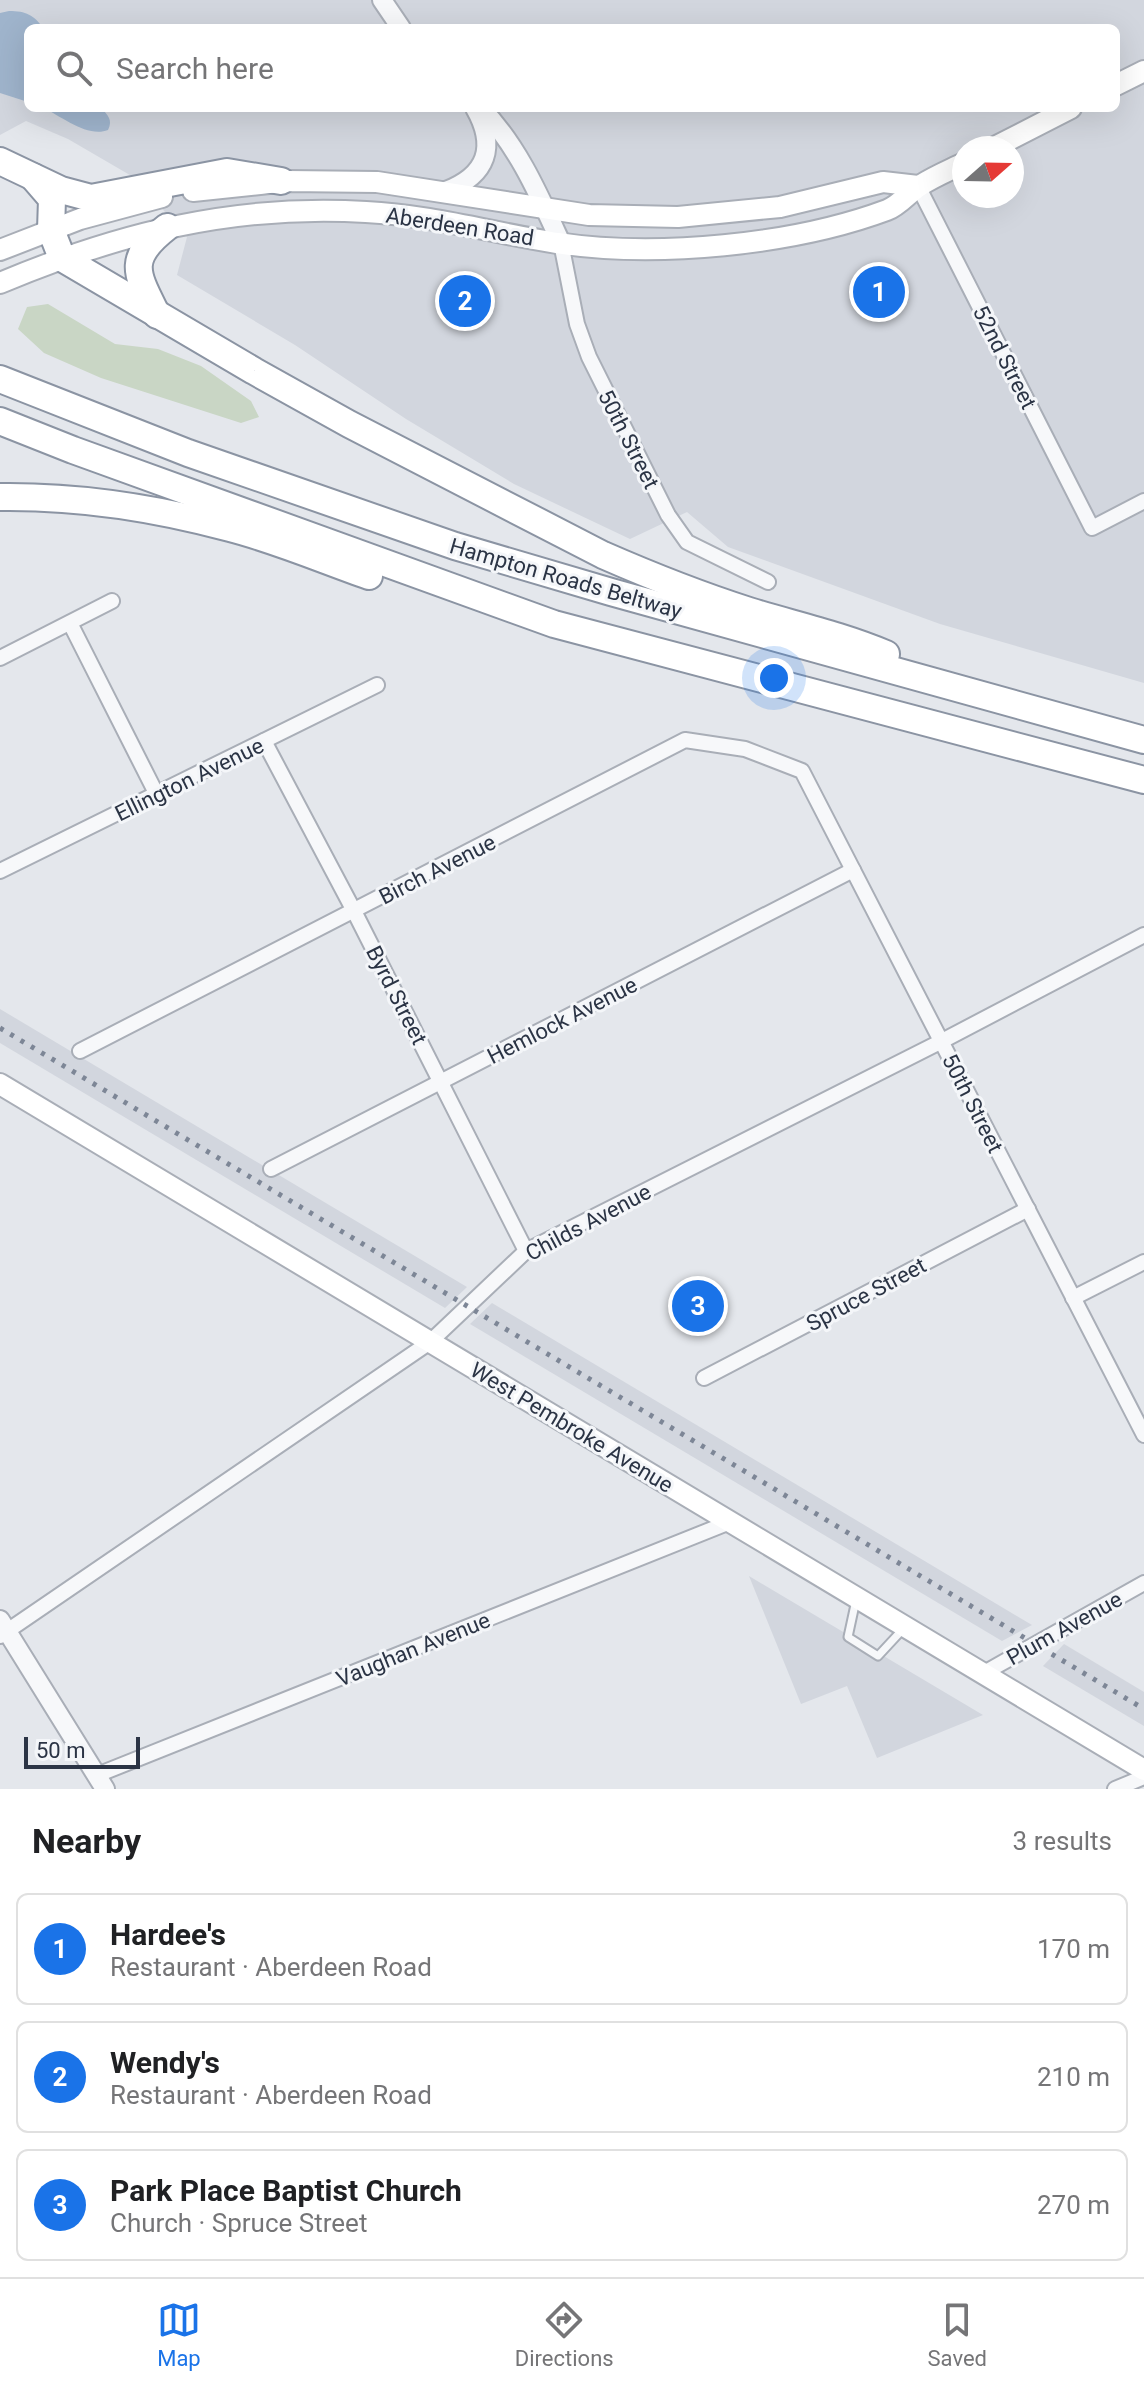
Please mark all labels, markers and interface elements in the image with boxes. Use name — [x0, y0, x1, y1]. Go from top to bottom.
search box — [24, 24, 1120, 112]
icon: search — [52, 46, 96, 90]
text: Search here — [116, 51, 274, 86]
north arrow — [952, 136, 1024, 208]
street label: Aberdeen Road — [384, 202, 536, 251]
pin: 1 — [853, 262, 905, 322]
pin: 2 — [439, 271, 491, 331]
street label: 52nd Street — [968, 301, 1041, 413]
street label: 50th Street — [593, 386, 664, 493]
street label: Hampton Roads Beltway — [447, 533, 685, 624]
your location — [754, 658, 794, 698]
street label: Ellington Avenue — [111, 733, 268, 826]
street label: Birch Avenue — [375, 829, 500, 909]
street label: Byrd Street — [361, 942, 432, 1049]
street label: Hemlock Avenue — [483, 972, 641, 1069]
street label: 50th Street — [937, 1050, 1008, 1157]
street label: Childs Avenue — [521, 1179, 655, 1266]
street label: Spruce Street — [802, 1252, 930, 1336]
pin: 3 — [672, 1276, 724, 1336]
street label: West Pembroke Avenue — [466, 1357, 677, 1498]
street label: Plum Avenue — [1002, 1586, 1126, 1670]
street label: Vaughan Avenue — [333, 1607, 494, 1692]
scale bar — [24, 1733, 140, 1769]
text: 50 m — [36, 1738, 85, 1763]
text: Nearby — [32, 1821, 141, 1861]
text: 3 results — [1013, 1826, 1112, 1856]
text: Hardee's — [110, 1917, 226, 1952]
text: 1 — [53, 1934, 67, 1964]
text: 170 m — [1037, 1934, 1110, 1964]
text: Restaurant · Aberdeen Road — [110, 1952, 432, 1982]
text: Wendy's — [110, 2045, 220, 2080]
text: 2 — [53, 2062, 67, 2092]
text: 210 m — [1037, 2062, 1110, 2092]
text: Restaurant · Aberdeen Road — [110, 2080, 432, 2110]
text: Park Place Baptist Church — [110, 2173, 462, 2208]
text: 3 — [53, 2190, 67, 2220]
text: 270 m — [1037, 2190, 1110, 2220]
text: Church · Spruce Street — [110, 2208, 367, 2238]
tab: Map — [157, 2298, 201, 2371]
tab: Directions — [515, 2298, 614, 2371]
tab: Saved — [928, 2298, 987, 2371]

